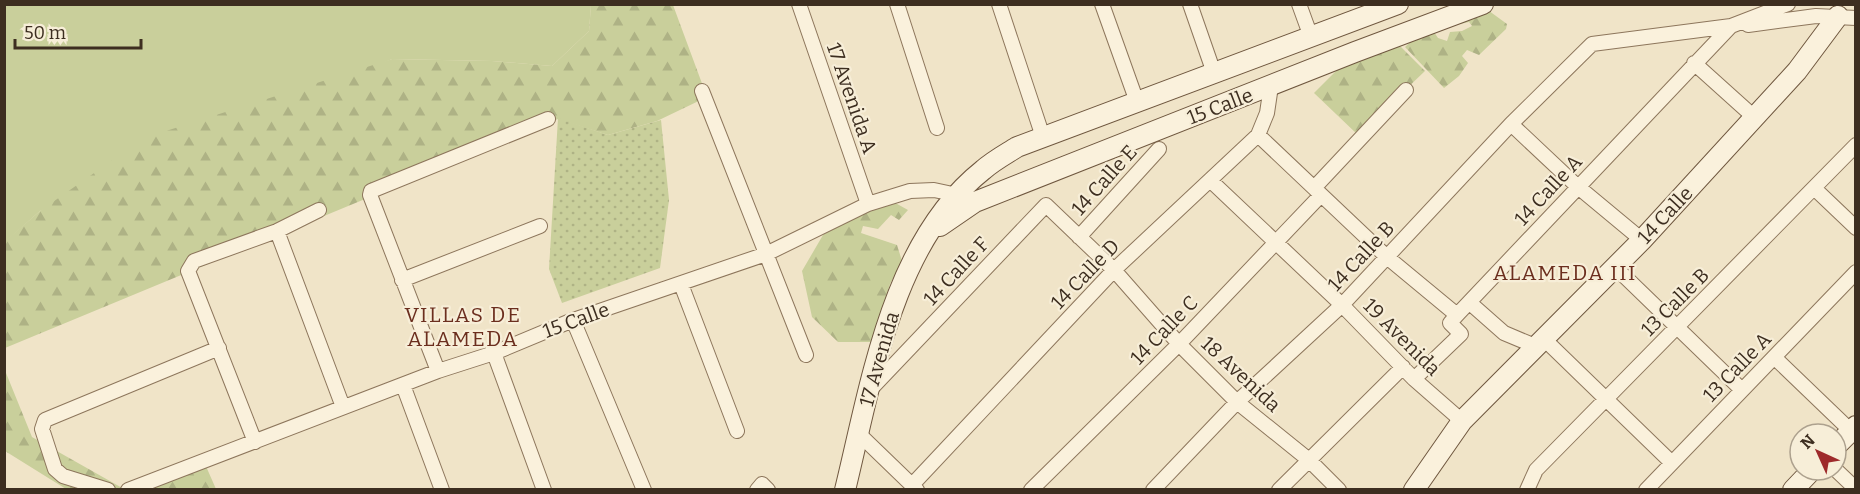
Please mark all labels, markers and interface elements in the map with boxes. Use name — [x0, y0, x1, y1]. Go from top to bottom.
scale bar — [15, 12, 141, 50]
text: 50 m — [24, 22, 66, 44]
street label: 17 Avenida A — [822, 39, 882, 157]
street label: 15 Calle — [1184, 82, 1256, 130]
street label: 14 Calle E — [1066, 140, 1142, 220]
street label: 14 Calle A — [1509, 149, 1587, 230]
street label: 14 Calle — [1632, 181, 1698, 249]
street label: 14 Calle B — [1323, 216, 1399, 296]
street label: 14 Calle F — [918, 232, 994, 310]
street label: 14 Calle D — [1046, 234, 1124, 314]
district label: ALAMEDA III — [1493, 260, 1637, 286]
street label: 13 Calle B — [1636, 263, 1714, 341]
street label: 14 Calle C — [1125, 291, 1203, 369]
street label: 19 Avenida — [1358, 293, 1446, 381]
street label: 15 Calle — [540, 297, 612, 343]
district label: VILLAS DE ALAMEDA — [404, 302, 522, 352]
street label: 17 Avenida — [854, 309, 904, 409]
street label: 13 Calle A — [1698, 327, 1777, 407]
street label: 18 Avenida — [1196, 331, 1286, 417]
north arrow — [1788, 422, 1848, 482]
text: N — [1797, 431, 1819, 453]

